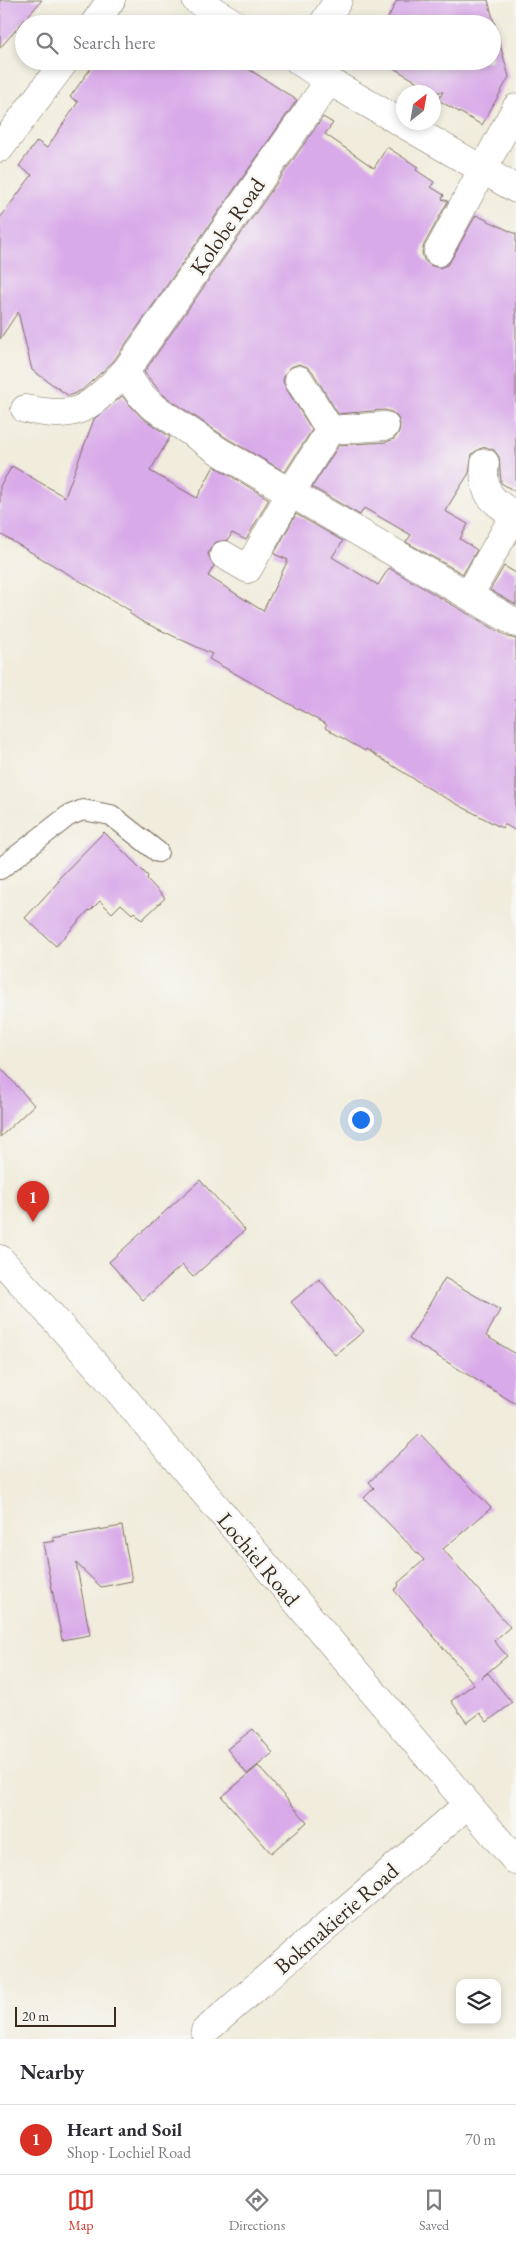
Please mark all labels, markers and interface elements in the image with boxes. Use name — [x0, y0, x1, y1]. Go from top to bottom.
search box — [15, 15, 501, 70]
icon: search — [33, 29, 61, 57]
text: Search here — [73, 30, 155, 55]
north arrow — [396, 85, 441, 130]
street label: Kolobe Road — [183, 171, 272, 281]
your location — [348, 1107, 374, 1133]
pin: 1 — [17, 1181, 49, 1222]
street label: Lochiel Road — [211, 1506, 307, 1613]
street label: Bokmakierie Road — [268, 1856, 405, 1980]
map controls — [456, 1979, 501, 2024]
button: layers — [456, 1979, 501, 2024]
scale bar — [15, 2004, 116, 2027]
text: 20 m — [22, 2007, 49, 2025]
text: Nearby — [20, 2058, 84, 2085]
text: Heart and Soil — [67, 2117, 182, 2142]
text: 1 — [32, 2129, 40, 2150]
text: 70 m — [465, 2129, 496, 2150]
text: Shop · Lochiel Road — [67, 2142, 191, 2163]
tab: Map — [67, 2186, 95, 2234]
tab: Directions — [229, 2186, 285, 2234]
tab: Saved — [419, 2186, 449, 2234]

